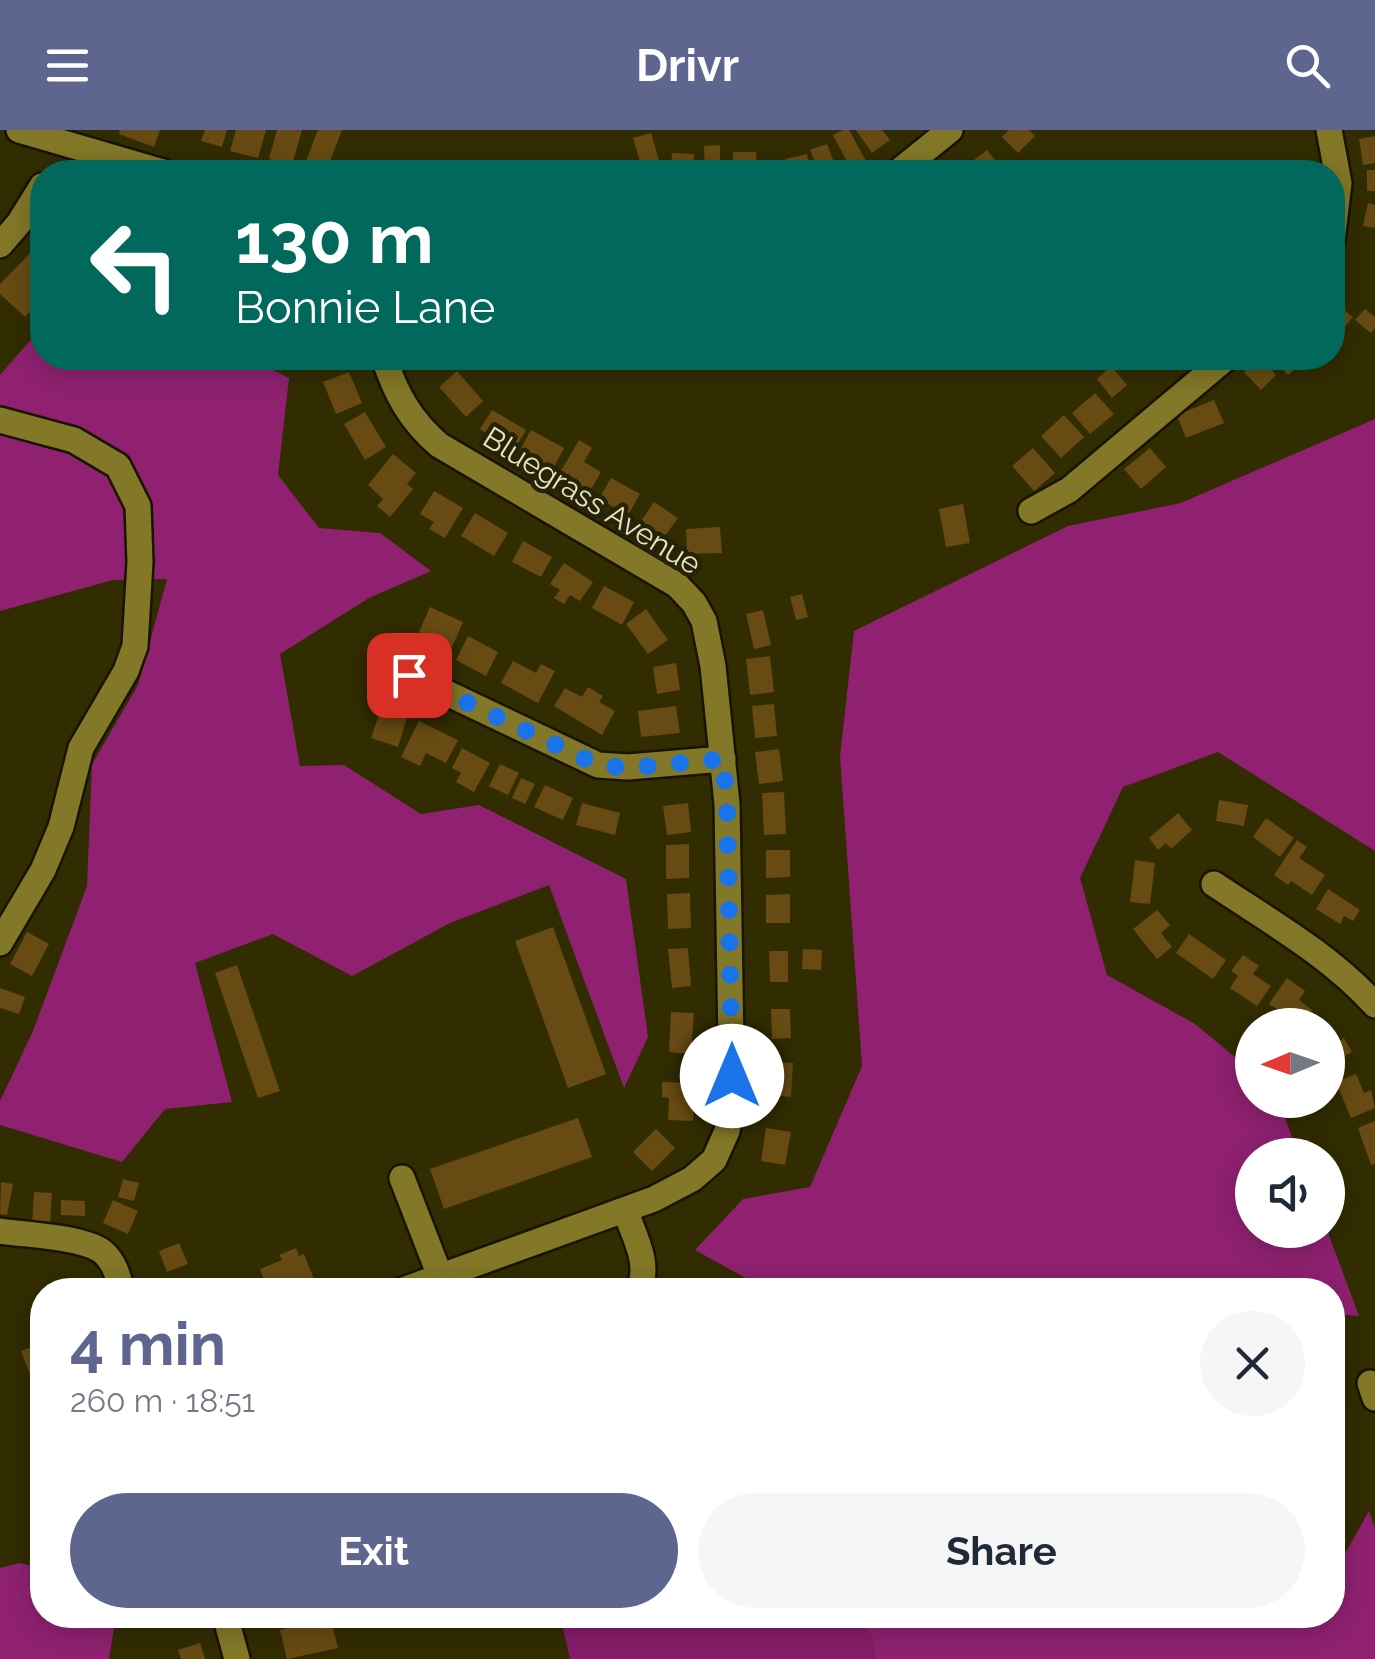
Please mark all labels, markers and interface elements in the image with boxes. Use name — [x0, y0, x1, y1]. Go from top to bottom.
icon: menu — [40, 38, 95, 93]
icon: search — [1280, 38, 1335, 93]
text: Drivr — [636, 39, 739, 92]
text: 130 m — [235, 197, 434, 279]
icon: left — [70, 200, 200, 330]
text: Bonnie Lane — [235, 281, 495, 334]
street label: Bluegrass Avenue — [477, 420, 708, 582]
pin — [367, 633, 452, 718]
icon: arrive — [382, 648, 437, 703]
north arrow — [1235, 1008, 1345, 1118]
map controls — [1235, 1008, 1345, 1248]
position arrow — [680, 1024, 784, 1128]
button: sound — [1235, 1138, 1345, 1248]
text: 4 min — [70, 1309, 226, 1379]
button: close — [1200, 1311, 1305, 1416]
text: 260 m · 18:51 — [70, 1382, 255, 1419]
button: Exit — [70, 1493, 678, 1608]
button: Share — [698, 1493, 1305, 1608]

